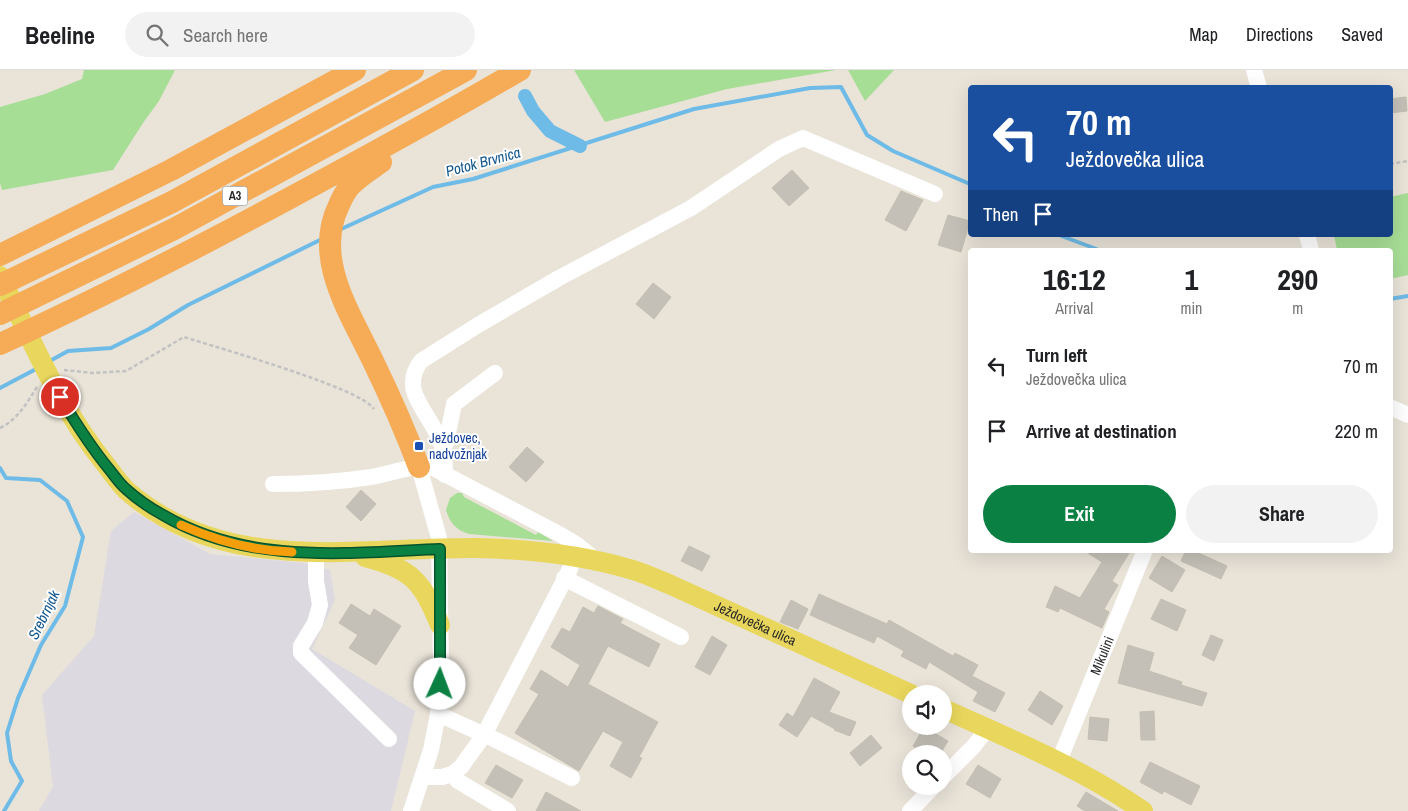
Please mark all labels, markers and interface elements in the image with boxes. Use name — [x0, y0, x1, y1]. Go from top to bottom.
search box — [125, 12, 475, 57]
text: Beeline — [25, 19, 95, 51]
icon: search — [143, 21, 171, 49]
text: Search here — [183, 22, 268, 48]
text: Map — [1189, 22, 1218, 47]
text: Directions — [1246, 22, 1313, 47]
text: Saved — [1341, 22, 1383, 47]
text: 70 m — [1066, 99, 1131, 146]
icon: left — [983, 105, 1048, 170]
water label: Potok Brvnica — [443, 141, 523, 182]
text: Ježdovečka ulica — [1066, 144, 1204, 174]
road number: A3 — [222, 186, 248, 206]
icon: arrive — [1029, 200, 1057, 228]
text: Then — [983, 201, 1019, 227]
text: 16:12 — [1043, 259, 1106, 299]
text: 1 — [1185, 259, 1198, 299]
text: 290 — [1277, 259, 1318, 299]
text: Arrival — [1055, 297, 1093, 319]
text: min — [1180, 297, 1202, 319]
text: m — [1292, 297, 1303, 319]
text: Turn left — [1026, 342, 1087, 368]
icon: left — [983, 352, 1011, 380]
text: 70 m — [1343, 353, 1378, 379]
text: Ježdovečka ulica — [1026, 368, 1127, 390]
pin — [39, 376, 81, 418]
icon: arrive — [46, 383, 74, 411]
icon: arrive — [983, 417, 1011, 445]
text: Arrive at destination — [1026, 418, 1177, 444]
text: 220 m — [1335, 418, 1378, 444]
place label: Ježdovec, nadvožnjak — [429, 429, 487, 463]
marker: Ježdovec, nadvožnjak — [413, 440, 425, 452]
button: Exit — [983, 485, 1176, 543]
button: Share — [1186, 485, 1378, 543]
water label: Srebrnjak — [23, 586, 65, 643]
street label: Ježdovečka ulica — [711, 597, 800, 650]
street label: Mikulini — [1086, 633, 1118, 677]
position arrow — [413, 657, 465, 709]
map controls — [902, 685, 952, 795]
button: sound — [902, 685, 952, 735]
button: search — [902, 745, 952, 795]

